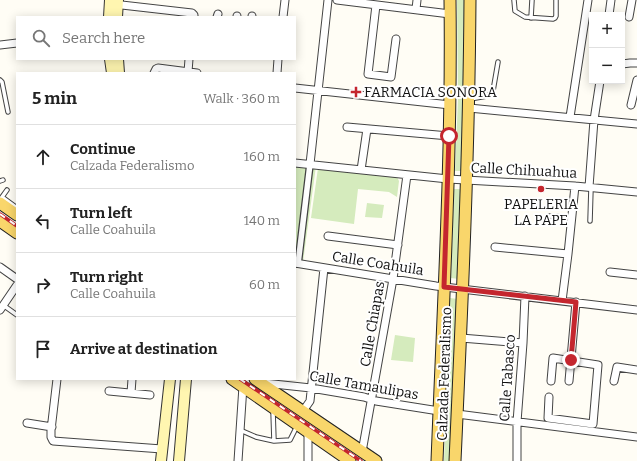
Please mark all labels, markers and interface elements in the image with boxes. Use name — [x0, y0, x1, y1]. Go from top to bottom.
map controls — [589, 12, 625, 84]
button: + — [589, 12, 625, 48]
search box — [16, 16, 296, 60]
icon: search — [30, 27, 52, 49]
text: Search here — [62, 29, 145, 47]
button: − — [589, 48, 625, 84]
place label: FARMACIA SONORA — [364, 84, 497, 101]
marker: FARMACIA SONORA — [351, 87, 361, 97]
text: 5 min — [32, 88, 77, 109]
text: Walk · 360 m — [203, 91, 280, 106]
route start — [440, 127, 458, 145]
text: Continue — [70, 140, 136, 158]
icon: ahead — [32, 146, 54, 168]
text: 160 m — [244, 149, 280, 164]
text: Calzada Federalismo — [70, 158, 194, 173]
street label: Calle Chihuahua — [470, 159, 578, 182]
marker: PAPELERIA LA PAPE — [536, 184, 546, 194]
place label: PAPELERIA LA PAPE — [504, 196, 578, 229]
text: Turn left — [70, 204, 132, 222]
icon: left — [32, 210, 54, 232]
text: 140 m — [244, 213, 280, 228]
text: Calle Coahuila — [70, 222, 156, 237]
street label: Calle Coahuila — [331, 248, 425, 279]
text: Turn right — [70, 268, 143, 286]
icon: right — [32, 274, 54, 296]
text: 60 m — [249, 277, 280, 292]
street label: Calle Chiapas — [357, 280, 388, 368]
text: Calle Coahuila — [70, 286, 156, 301]
street label: Calzada Federalismo — [434, 307, 455, 441]
street label: Calle Tabasco — [496, 334, 519, 422]
icon: arrive — [32, 338, 54, 360]
text: Arrive at destination — [70, 340, 217, 358]
route end — [562, 351, 580, 369]
street label: Calle Tamaulipas — [308, 368, 420, 403]

